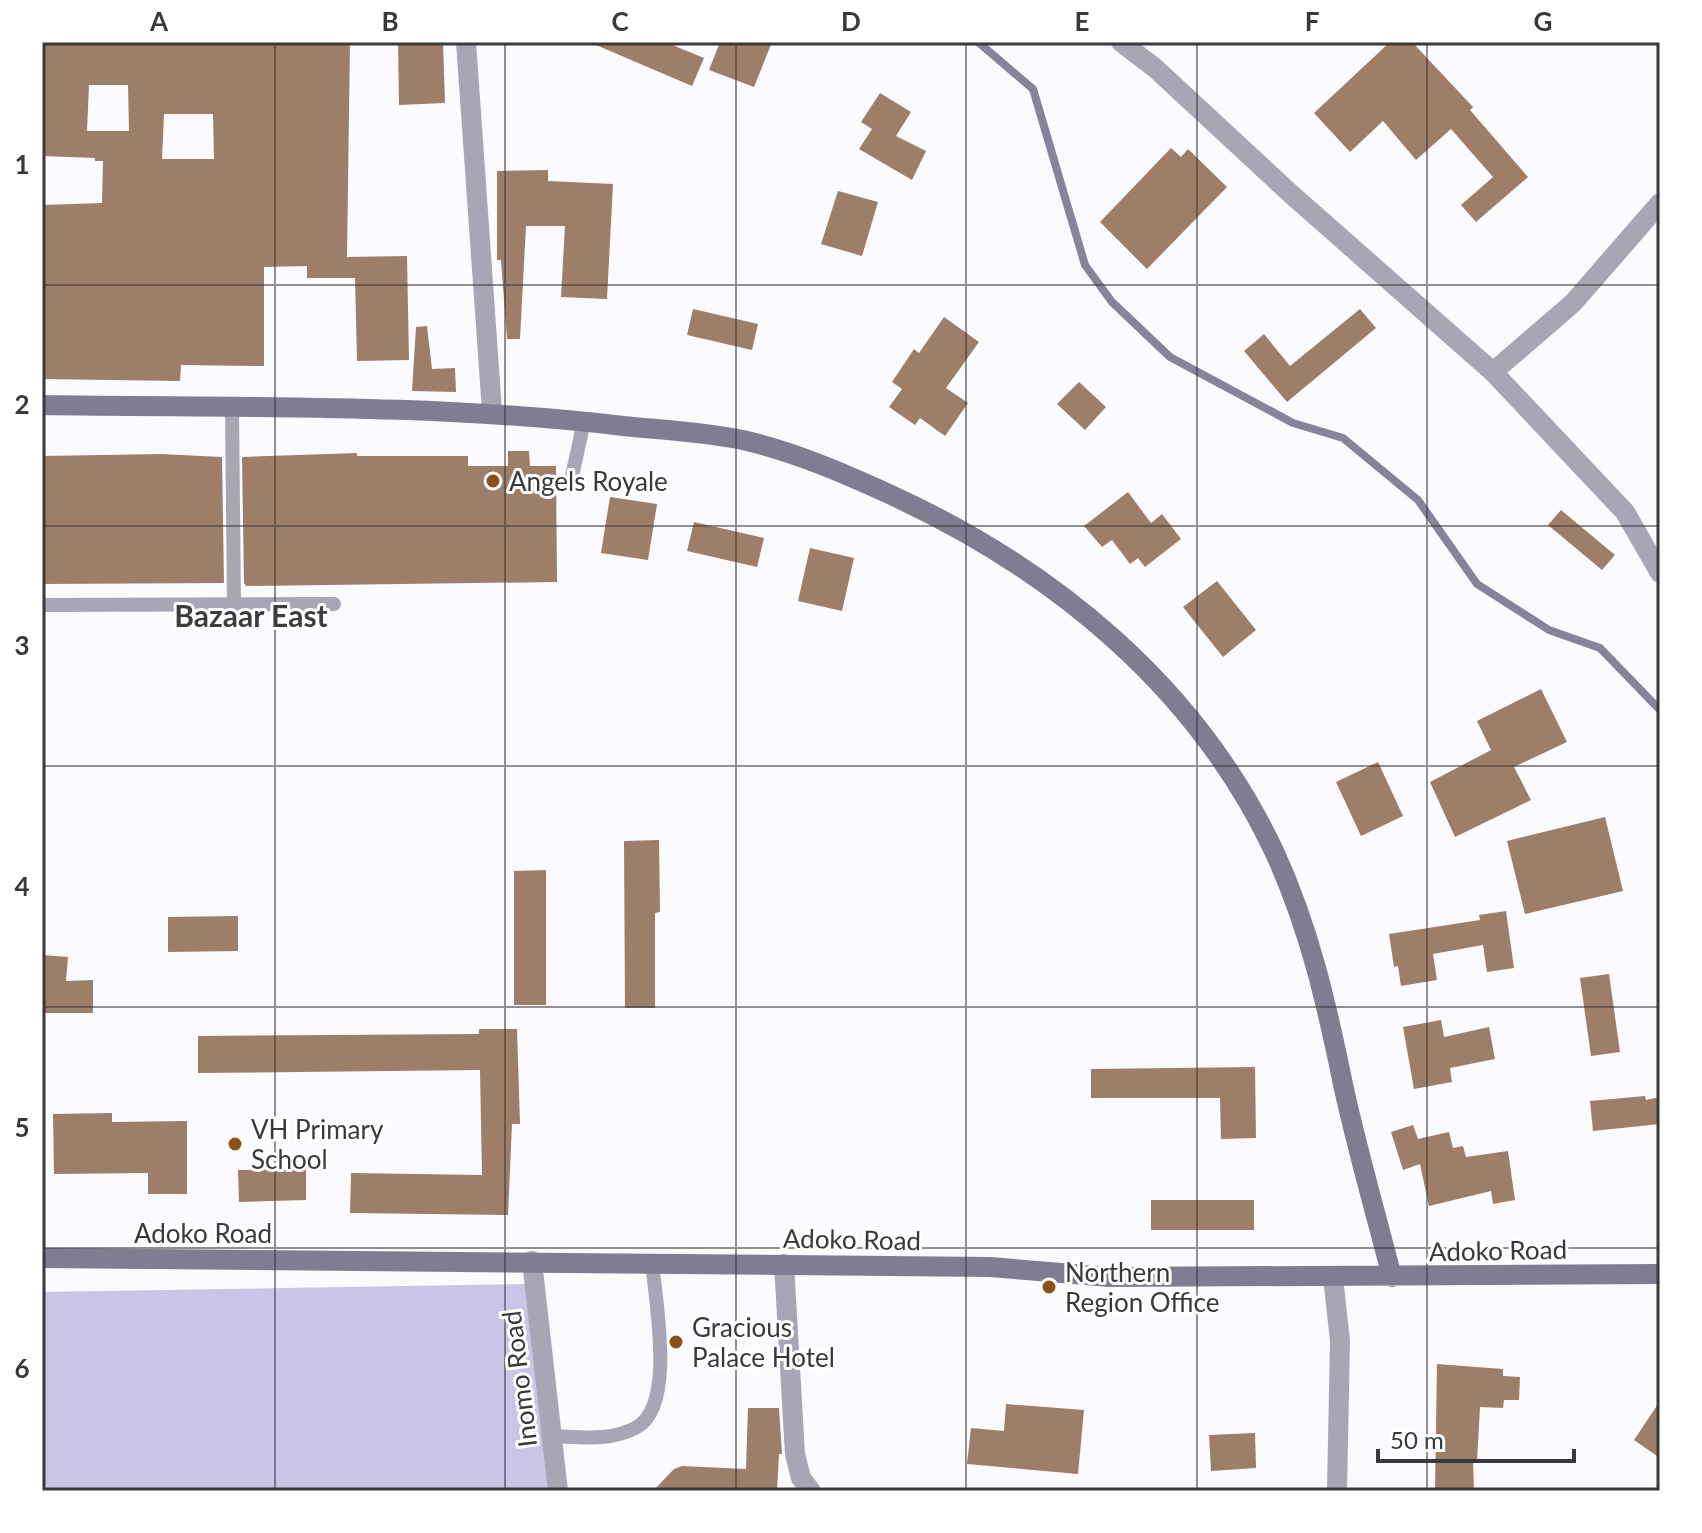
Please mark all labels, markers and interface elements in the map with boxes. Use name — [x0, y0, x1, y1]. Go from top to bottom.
text: A — [149, 5, 169, 37]
text: B — [381, 5, 399, 37]
text: C — [611, 5, 629, 37]
text: D — [841, 5, 861, 37]
text: E — [1075, 5, 1089, 37]
text: F — [1305, 5, 1319, 37]
text: G — [1534, 5, 1552, 37]
text: 1 — [14, 148, 30, 180]
text: 2 — [14, 388, 30, 420]
place label: Angels Royale — [509, 465, 668, 497]
marker: Angels Royale — [484, 472, 502, 490]
district label: Bazaar East — [174, 597, 328, 633]
text: 3 — [14, 629, 30, 661]
text: 4 — [14, 870, 30, 902]
text: 5 — [14, 1111, 30, 1143]
place label: VH Primary School — [251, 1113, 384, 1175]
marker: VH Primary School — [226, 1135, 244, 1153]
street label: Adoko Road — [134, 1217, 272, 1249]
street label: Adoko Road — [783, 1222, 921, 1256]
street label: Adoko Road — [1429, 1233, 1567, 1267]
place label: Northern Region Office — [1065, 1256, 1220, 1318]
marker: Northern Region Office — [1040, 1278, 1058, 1296]
street label: Inomo Road — [495, 1309, 543, 1449]
place label: Gracious Palace Hotel — [692, 1311, 835, 1373]
marker: Gracious Palace Hotel — [667, 1333, 685, 1351]
text: 6 — [14, 1352, 30, 1384]
scale bar — [1378, 1413, 1574, 1463]
text: 50 m — [1390, 1425, 1444, 1454]

